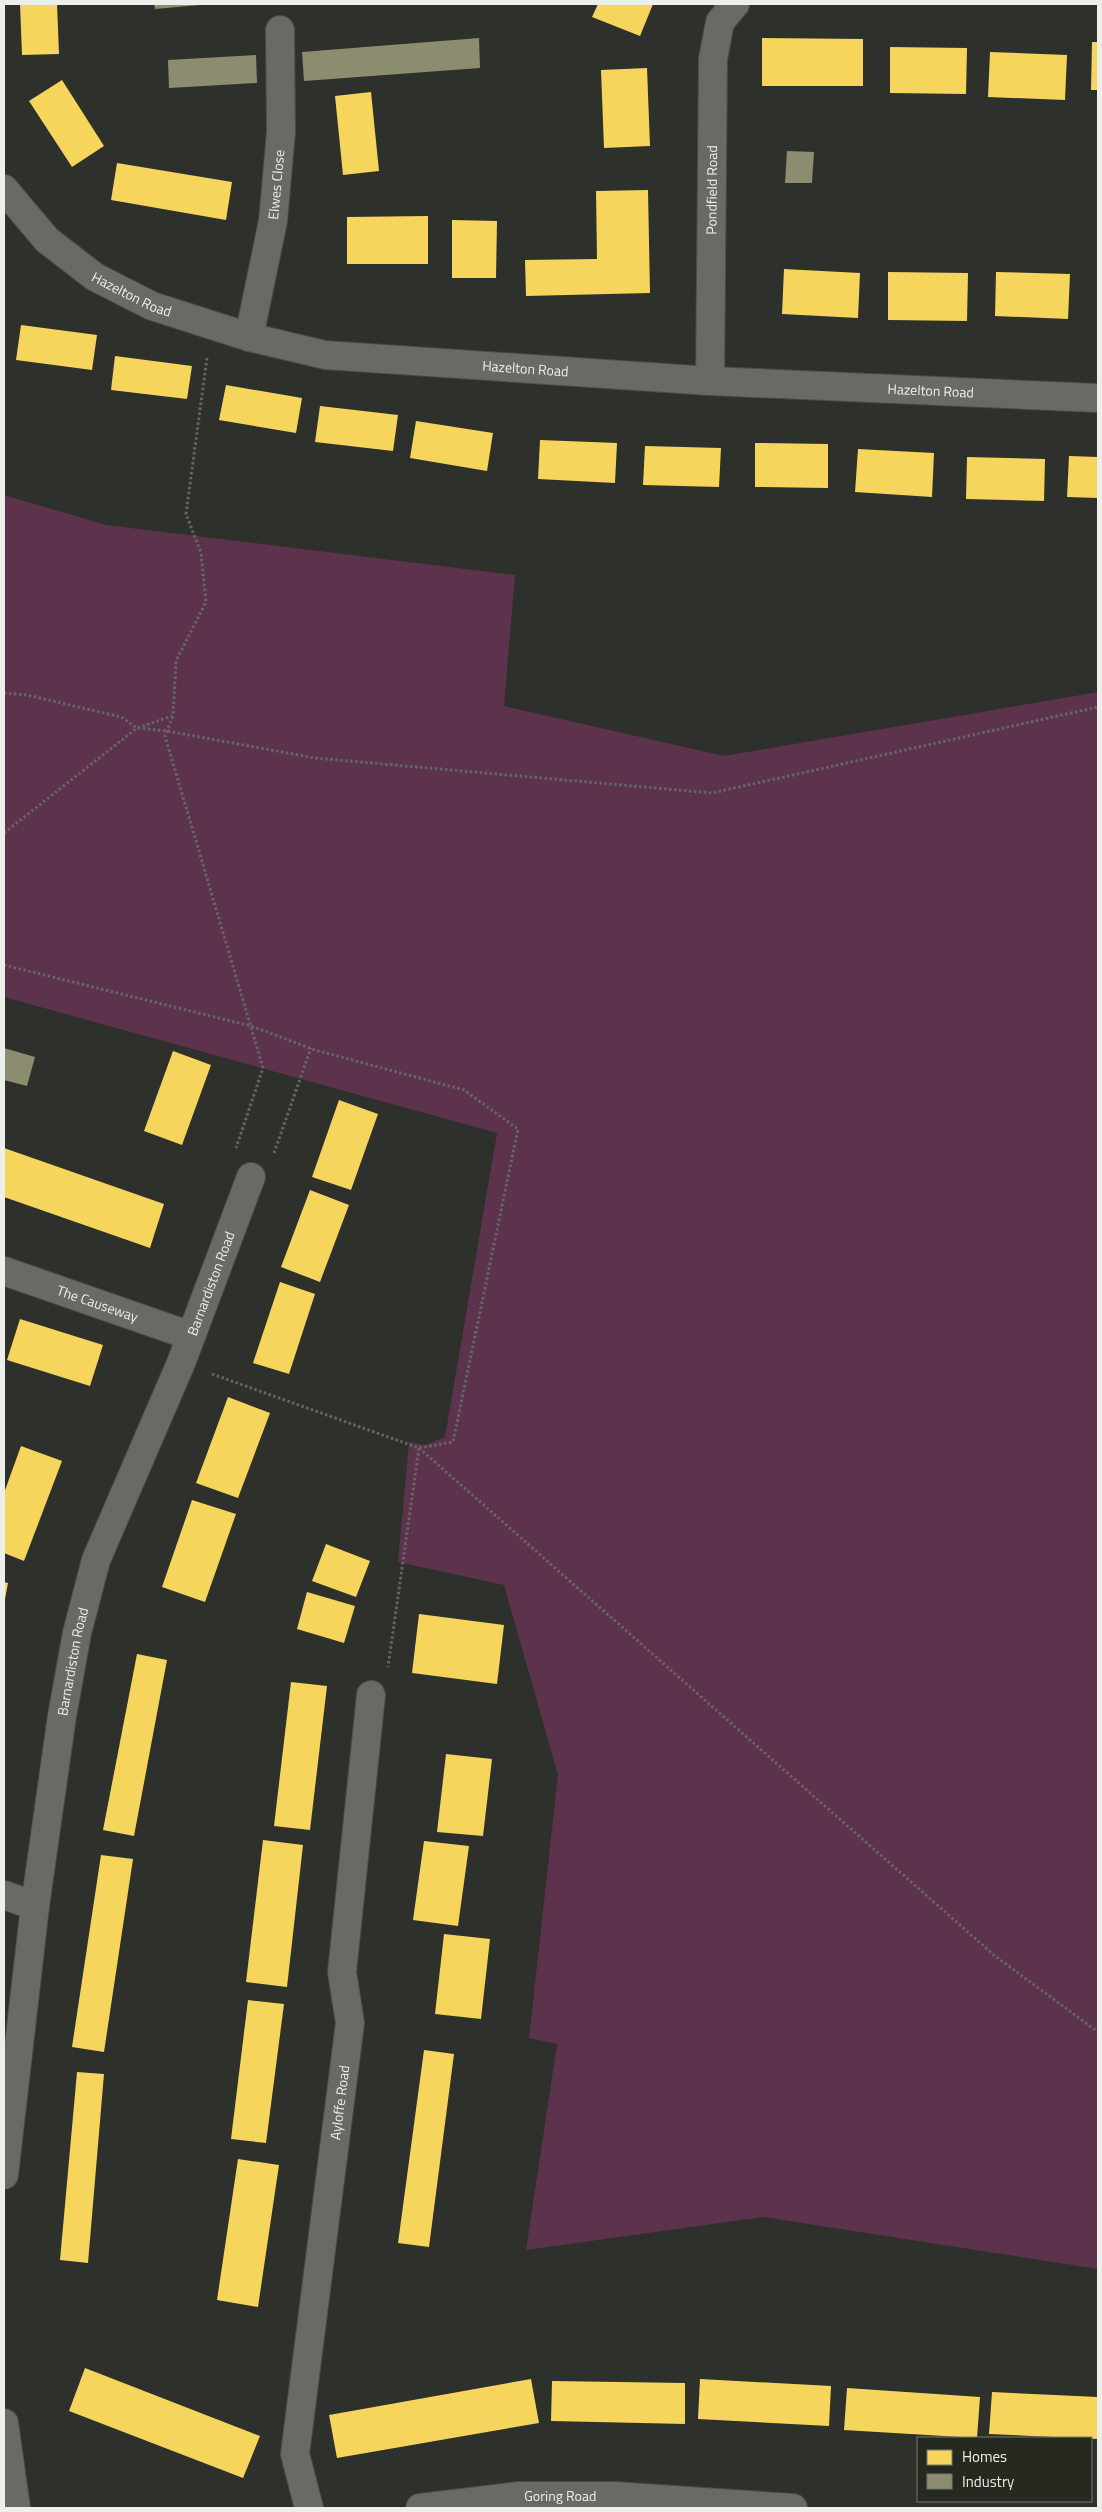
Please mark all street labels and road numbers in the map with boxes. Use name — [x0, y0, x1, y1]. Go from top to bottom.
street label: Pondfield Road — [700, 145, 722, 235]
street label: Elwes Close — [262, 149, 289, 220]
street label: Hazelton Road — [88, 266, 174, 322]
street label: Hazelton Road — [482, 355, 569, 381]
street label: Hazelton Road — [887, 378, 974, 403]
street label: Barnardiston Road — [181, 1228, 240, 1338]
street label: The Causeway — [54, 1279, 141, 1327]
street label: Barnardiston Road — [51, 1605, 93, 1717]
street label: Ayloffe Road — [324, 2064, 355, 2141]
street label: Goring Road — [524, 2485, 596, 2506]

